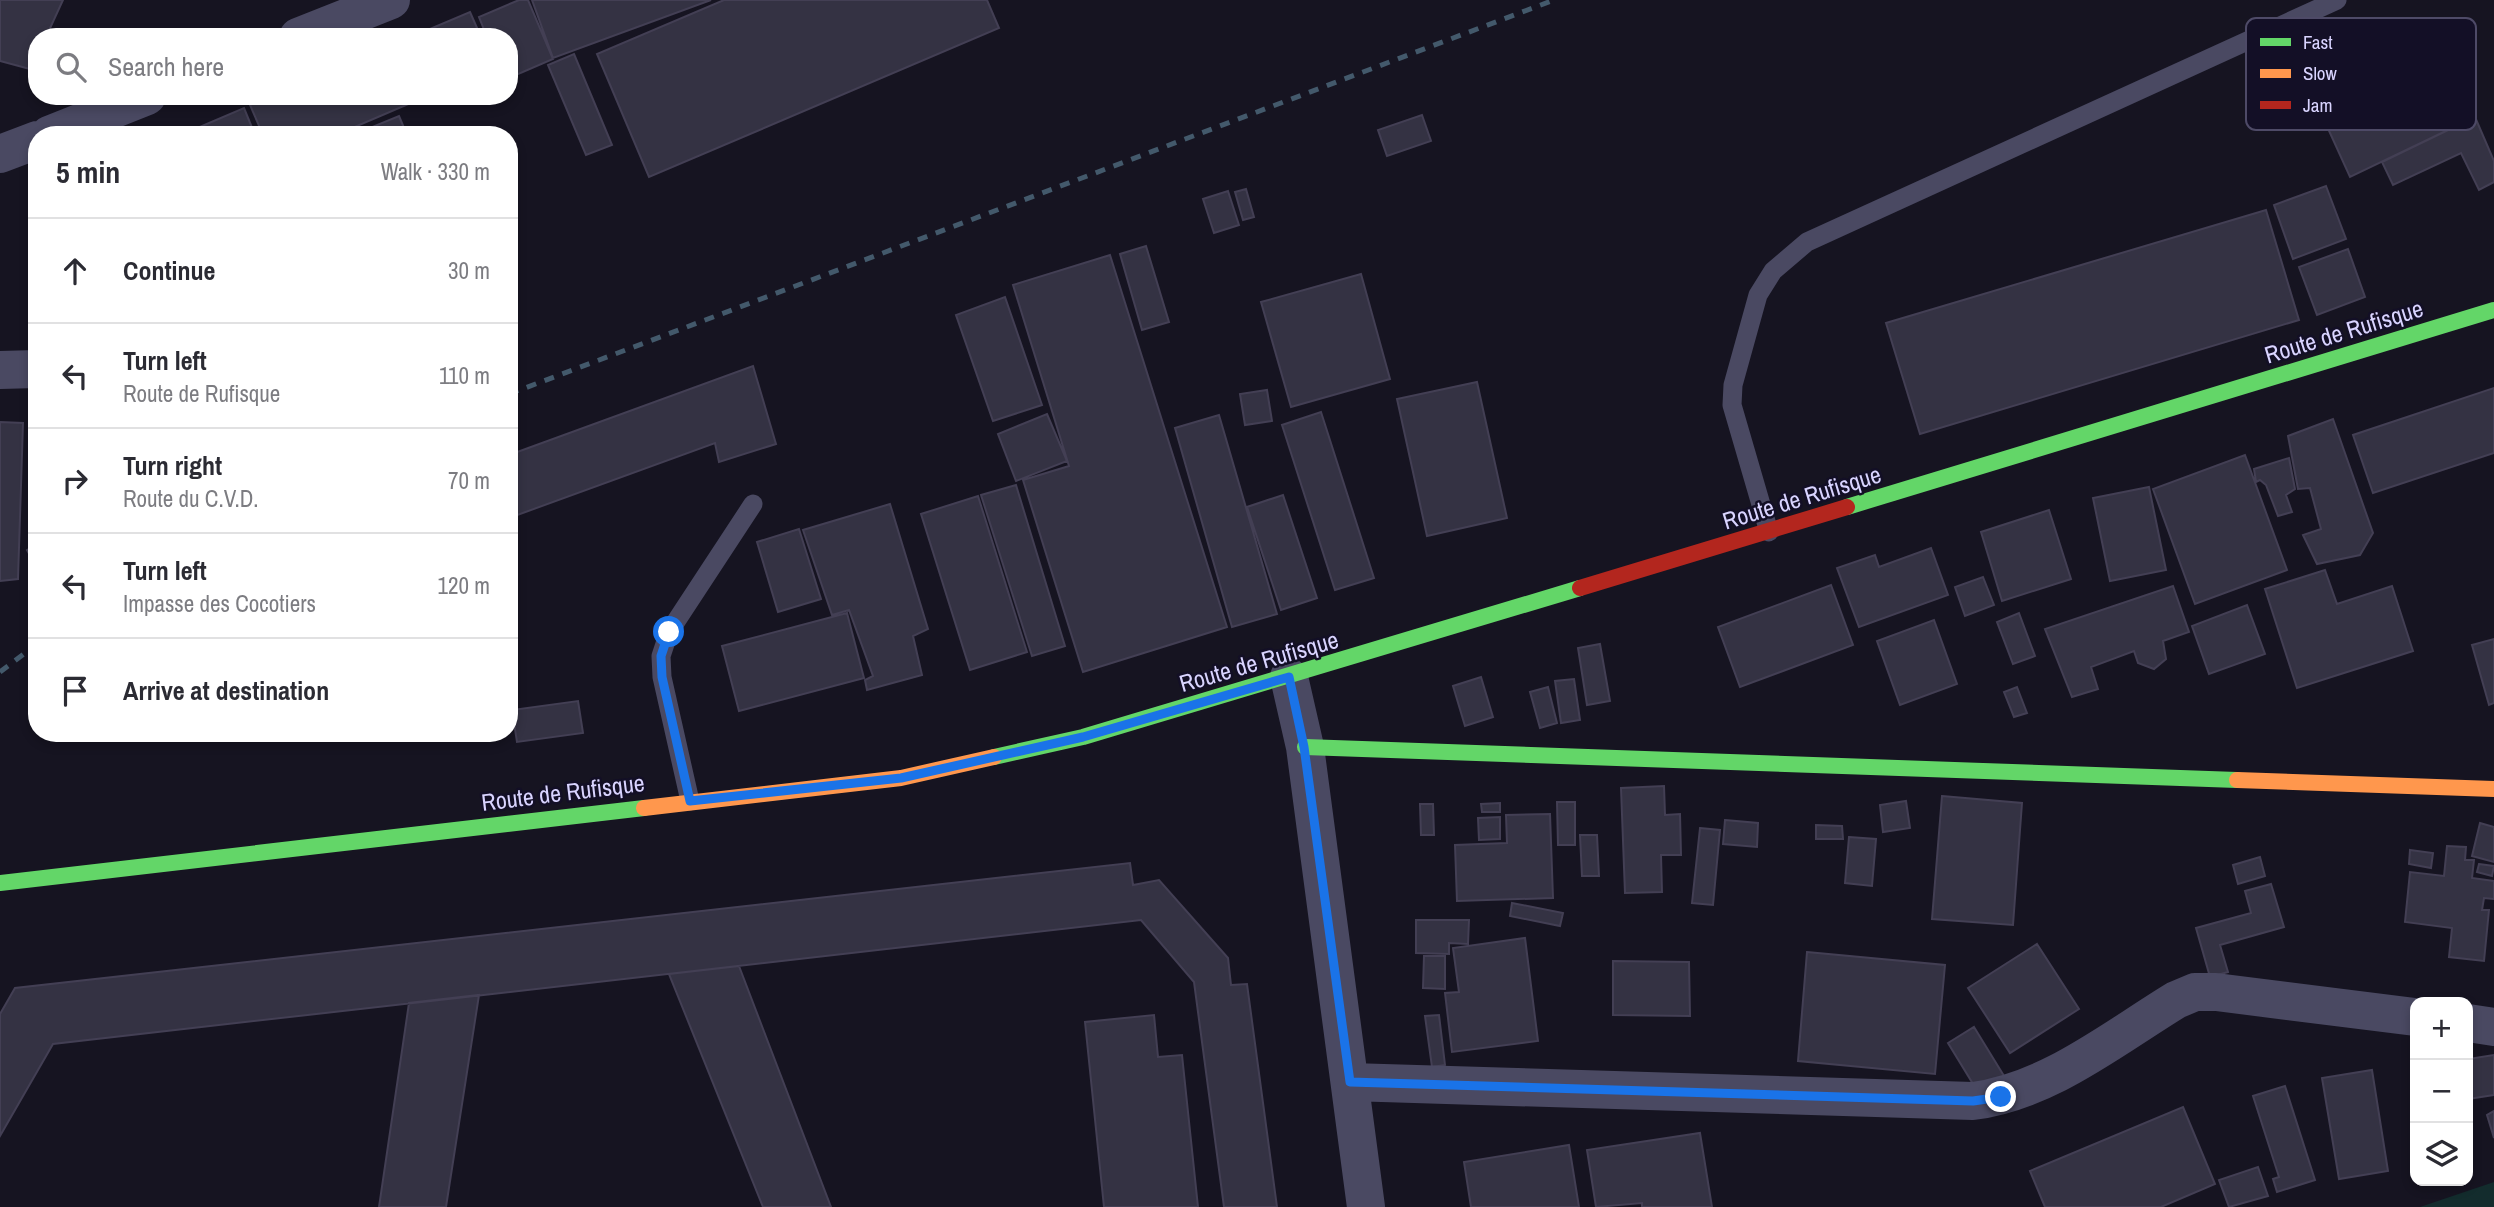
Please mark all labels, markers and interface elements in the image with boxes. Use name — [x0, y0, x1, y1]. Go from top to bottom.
legend — [2246, 18, 2476, 130]
search box — [28, 28, 518, 105]
text: Fast — [2303, 29, 2333, 55]
icon: search — [52, 48, 90, 86]
text: Search here — [108, 49, 224, 84]
text: Slow — [2303, 60, 2338, 86]
text: Jam — [2303, 92, 2332, 118]
text: 5 min — [56, 152, 120, 192]
text: Walk · 330 m — [381, 156, 490, 187]
icon: ahead — [56, 252, 94, 290]
text: Continue — [123, 253, 215, 288]
text: 30 m — [448, 255, 490, 286]
street label: Route de Rufisque — [2261, 292, 2427, 370]
text: Turn left — [123, 343, 207, 378]
icon: left — [56, 357, 94, 395]
text: 110 m — [439, 360, 490, 391]
text: Route de Rufisque — [123, 378, 280, 409]
text: Turn right — [123, 448, 222, 483]
street label: Route de Rufisque — [1719, 458, 1885, 536]
icon: right — [56, 462, 94, 500]
text: 70 m — [448, 465, 490, 496]
text: Route du C.V.D. — [123, 483, 259, 514]
text: Turn left — [123, 553, 207, 588]
icon: left — [56, 567, 94, 605]
text: 120 m — [438, 570, 490, 601]
text: Impasse des Cocotiers — [123, 588, 316, 619]
route start — [653, 616, 684, 647]
street label: Route de Rufisque — [1175, 623, 1342, 699]
icon: arrive — [56, 672, 94, 710]
text: Arrive at destination — [123, 673, 329, 708]
street label: Route de Rufisque — [479, 766, 646, 818]
map controls — [2410, 997, 2473, 1186]
button: + — [2410, 997, 2473, 1060]
button: − — [2410, 1060, 2473, 1123]
route end — [1985, 1081, 2016, 1112]
button: layers — [2410, 1123, 2473, 1186]

